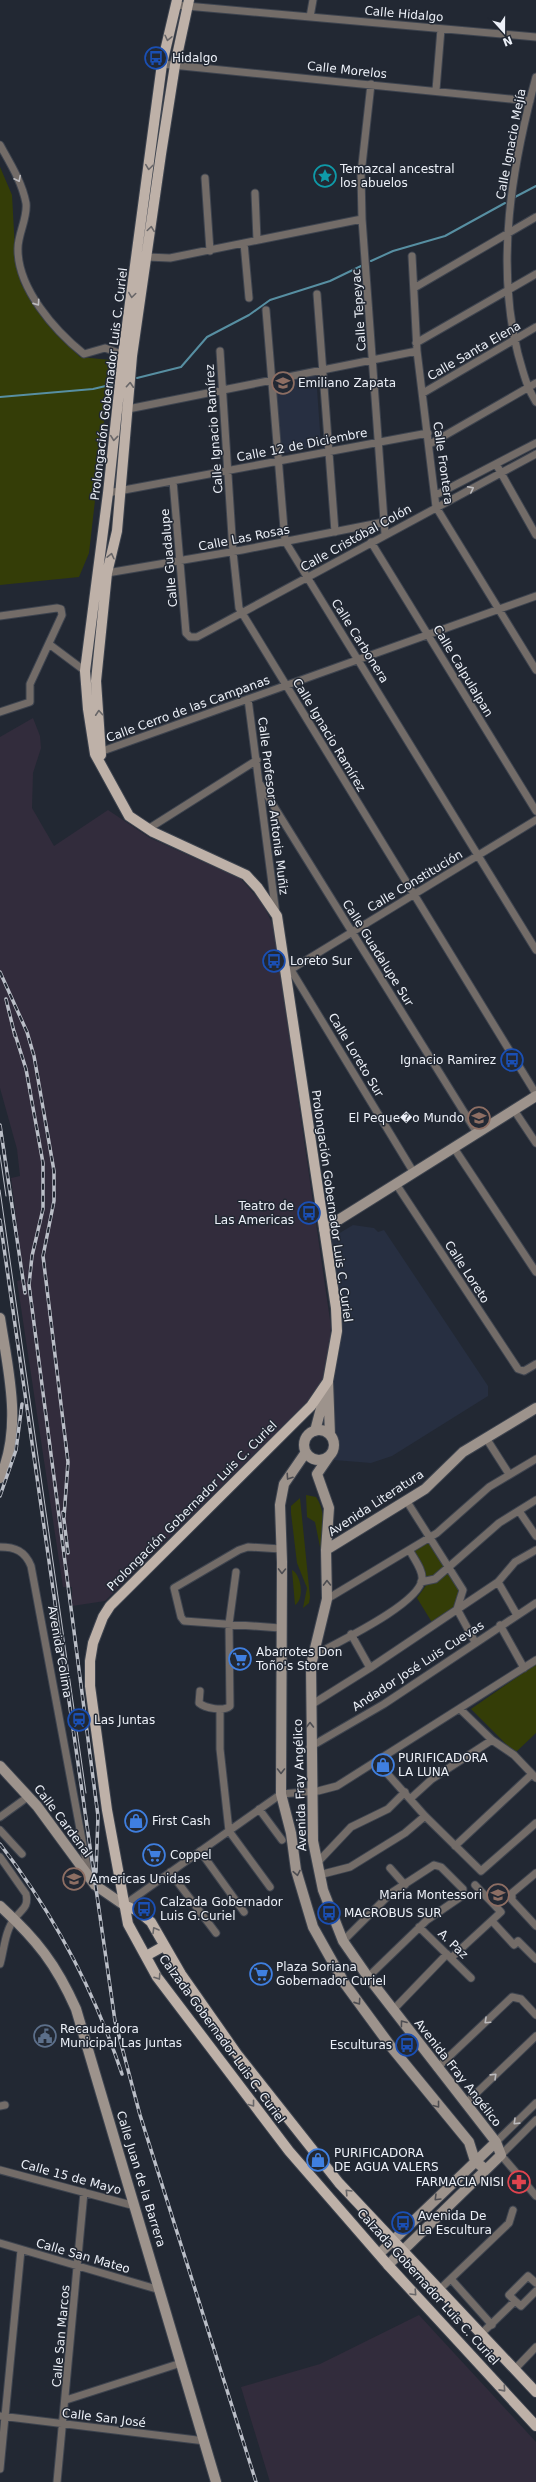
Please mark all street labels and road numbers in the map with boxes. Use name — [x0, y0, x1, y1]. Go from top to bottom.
street label: Calle Hidalgo — [364, 4, 444, 24]
street label: Calle Morelos — [306, 59, 388, 81]
street label: Calle Ignacio Mejía — [493, 87, 529, 201]
street label: Prolongación Gobernador Luis C. Curiel — [88, 267, 130, 501]
street label: Calle Tepeyac — [349, 268, 369, 352]
street label: Calle Santa Elena — [425, 319, 523, 383]
street label: Calle Ignacio Ramírez — [202, 364, 226, 494]
street label: Calle Frontera — [430, 421, 456, 505]
street label: Calle 12 de Diciembre — [236, 425, 368, 465]
street label: Calle Cristóbal Colón — [298, 502, 414, 574]
street label: Calle Guadalupe — [158, 508, 180, 608]
street label: Calle Las Rosas — [197, 522, 291, 554]
street label: Calle Carbonera — [328, 596, 392, 686]
street label: Calle Calpulalpan — [430, 623, 496, 719]
street label: Calle Cerro de las Campanas — [104, 673, 272, 745]
street label: Calle Ignacio Ramírez — [290, 676, 368, 794]
street label: Calle Profesora Antonia Muñiz — [255, 716, 291, 896]
street label: Calle Constitución — [365, 847, 465, 915]
street label: Calle Guadalupe Sur — [340, 897, 416, 1009]
street label: Calle Loreto Sur — [325, 1010, 387, 1100]
street label: Prolongación Gobernador Luis C. Curiel — [309, 1089, 355, 1323]
street label: Calle Loreto — [442, 1238, 492, 1306]
street label: Prolongación Gobernador Luis C. Curiel — [104, 1418, 280, 1594]
street label: Avenida Literatura — [326, 1467, 426, 1539]
street label: Avenida Colima — [45, 1605, 75, 1699]
street label: Andador José Luis Cuevas — [349, 1618, 487, 1714]
street label: Avenida Fray Angélico — [291, 1719, 309, 1851]
street label: Calle Cardenal — [31, 1782, 95, 1860]
street label: A. Paz — [435, 1926, 471, 1962]
street label: Calzada Gobernador Luis C. Curiel — [156, 1952, 288, 2126]
street label: Avenida Fray Angélico — [412, 2017, 504, 2129]
street label: Calle Juan de la Barrera — [114, 2109, 168, 2249]
street label: Calle 15 de Mayo — [19, 2157, 123, 2197]
street label: Calzada Gobernador Luis C. Curiel — [354, 2206, 502, 2368]
street label: Calle San Mateo — [34, 2236, 132, 2276]
street label: Calle San Marcos — [50, 2284, 72, 2388]
street label: Calle San José — [61, 2406, 147, 2430]

